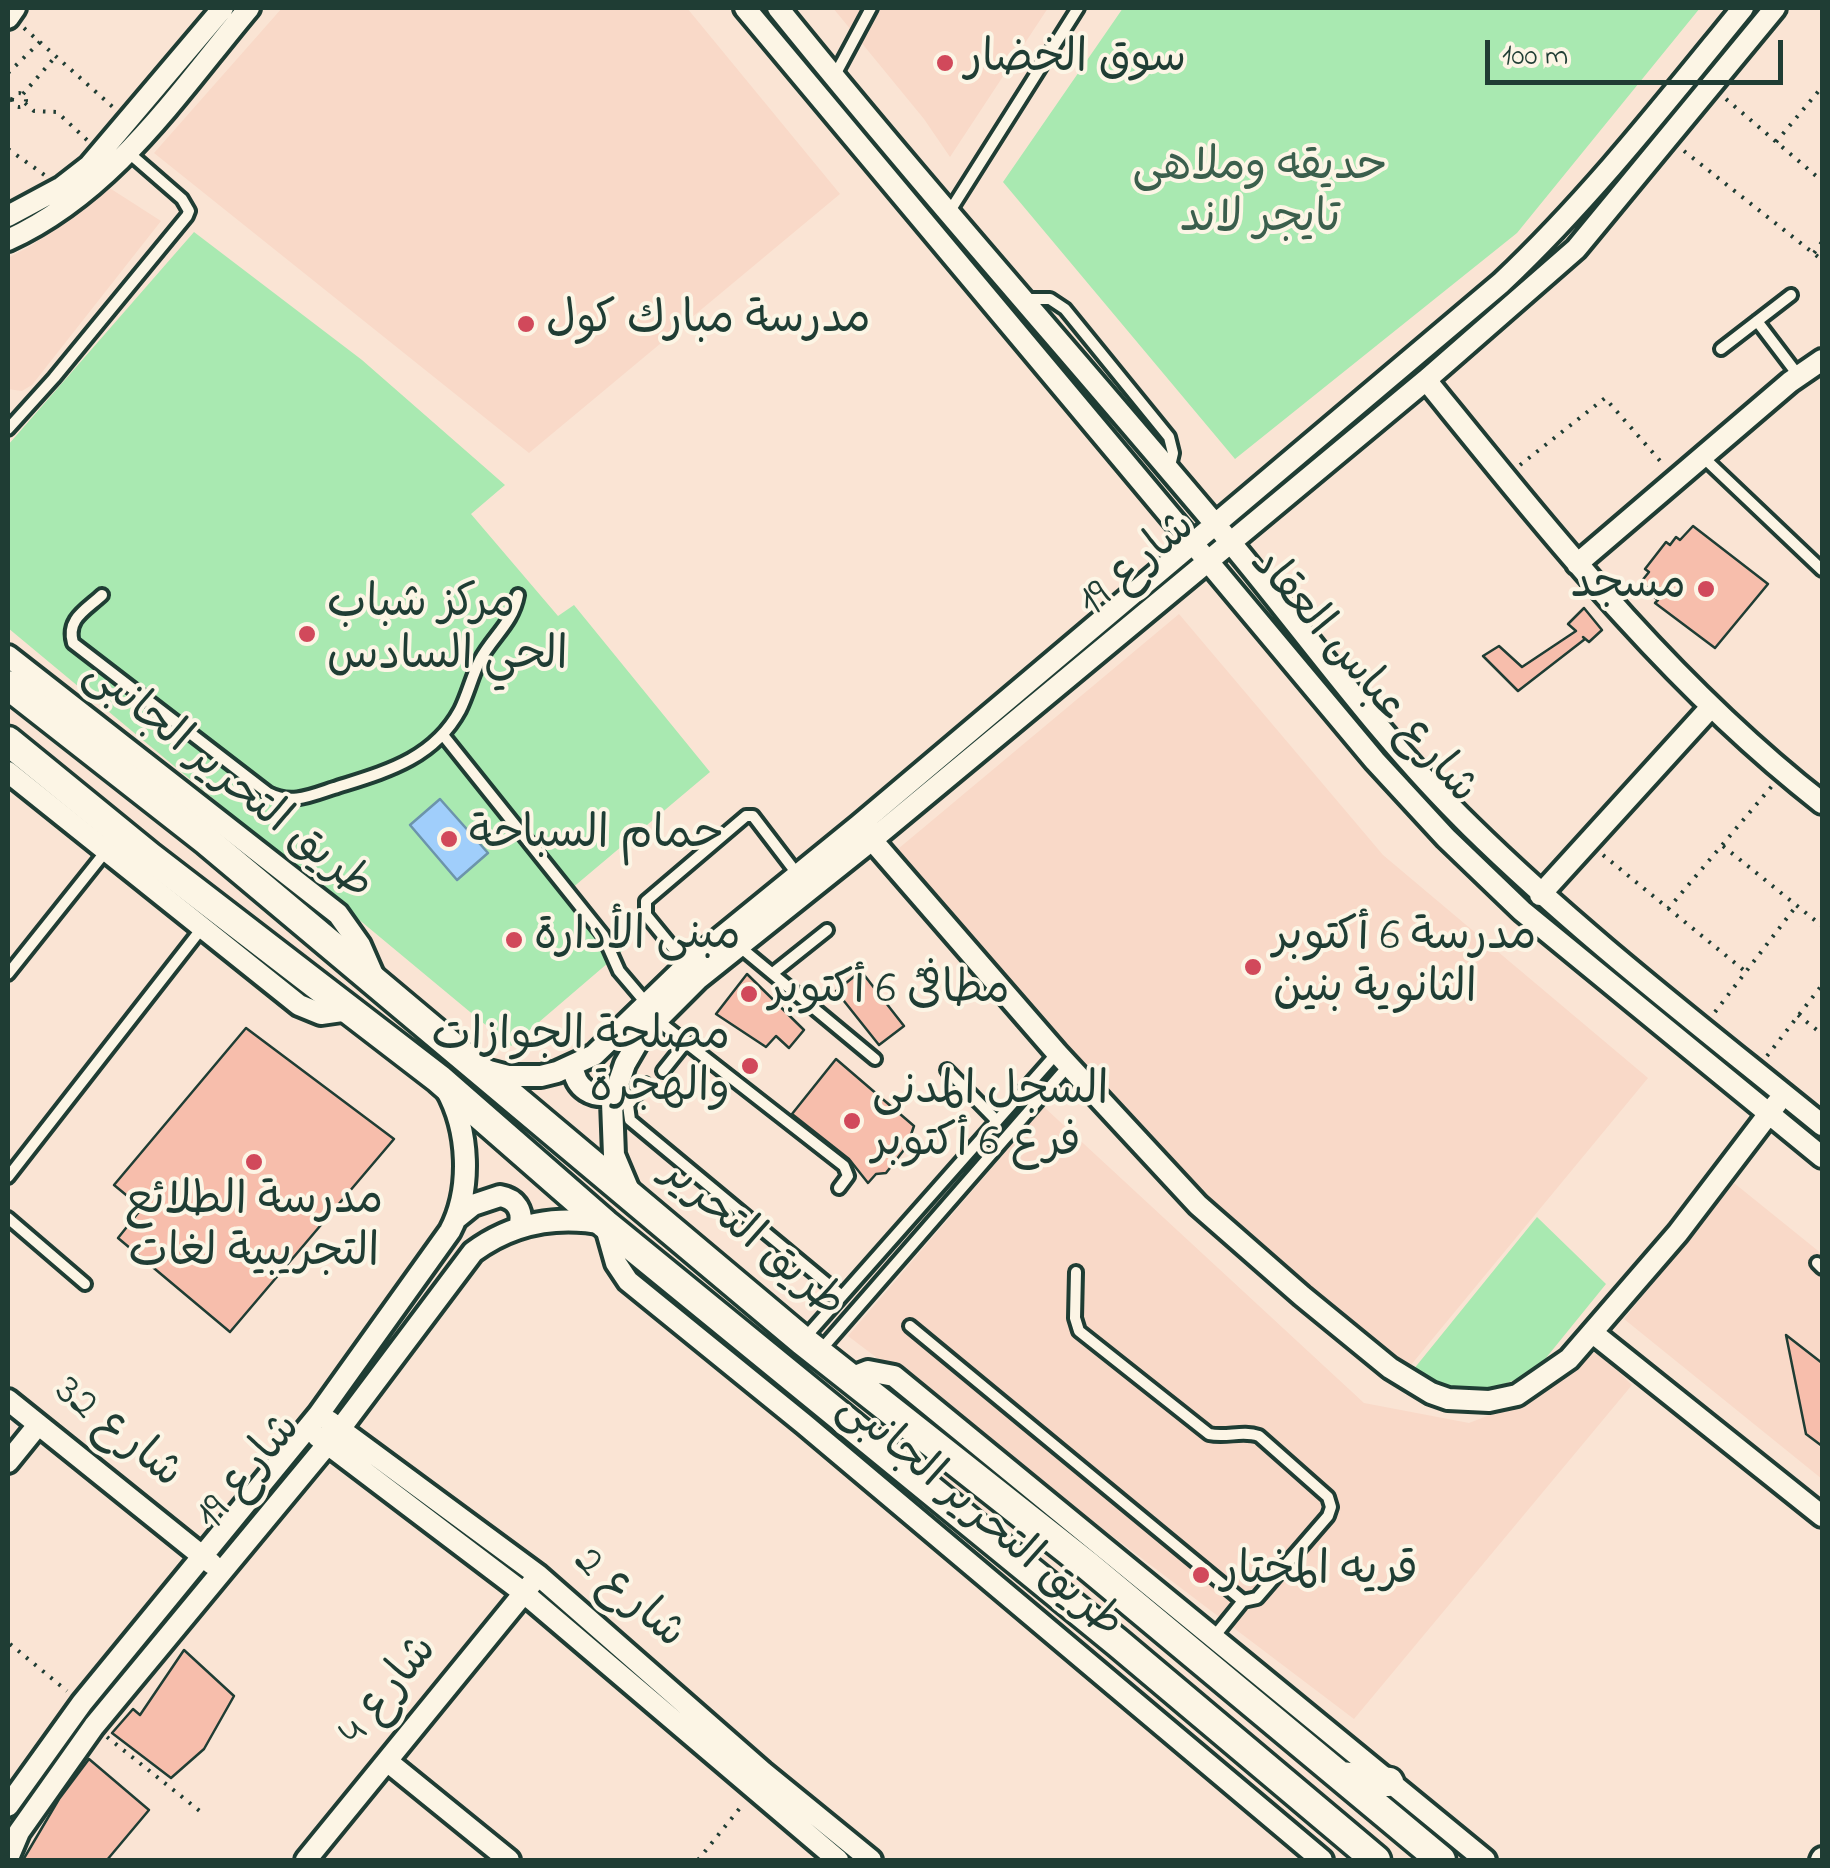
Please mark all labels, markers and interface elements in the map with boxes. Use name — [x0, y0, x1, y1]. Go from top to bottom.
scale bar — [1490, 20, 1788, 82]
text: 100 m — [1502, 35, 1568, 79]
place label: سوق الخضار — [965, 36, 1186, 90]
marker: سوق الخضار — [934, 52, 956, 74]
park label: حديقه وملاهى تايجر لاند — [1132, 144, 1388, 250]
place label: مدرسة مبارك كول — [546, 297, 871, 351]
marker: مدرسة مبارك كول — [515, 313, 537, 335]
street label: شارع 19 — [1069, 502, 1209, 632]
street label: شارع عباس العقاد — [1235, 539, 1487, 817]
place label: مسجد — [1570, 562, 1686, 616]
marker: مسجد — [1695, 578, 1717, 600]
place label: مركز شباب الحي السادس — [327, 581, 568, 687]
marker: مركز شباب الحي السادس — [296, 623, 318, 645]
street label: طريق التحرير الجانبى — [70, 649, 382, 915]
place label: حمام السباحة — [469, 812, 722, 866]
marker: حمام السباحة — [438, 828, 460, 850]
place label: مبنى الأدارة — [534, 913, 741, 967]
place label: مدرسة 6 أكتوبر الثانوية بنين — [1273, 914, 1536, 1020]
marker: مبنى الأدارة — [503, 929, 525, 951]
marker: مدرسة 6 أكتوبر الثانوية بنين — [1242, 956, 1264, 978]
place label: مطافئ 6 أكتوبر — [769, 967, 1010, 1021]
marker: مطافئ 6 أكتوبر — [738, 983, 760, 1005]
place label: مصلحة الجوازات والهجرة — [431, 1013, 730, 1119]
marker: مصلحة الجوازات والهجرة — [739, 1055, 761, 1077]
place label: السجل المدنى فرع 6 أكتوبر — [872, 1068, 1109, 1174]
marker: السجل المدنى فرع 6 أكتوبر — [841, 1110, 863, 1132]
street label: طريق التحرير — [648, 1149, 854, 1333]
marker: مدرسة الطلائع التجريبية لغات — [243, 1151, 265, 1173]
place label: مدرسة الطلائع التجريبية لغات — [125, 1178, 383, 1284]
street label: شارع 32 — [41, 1367, 191, 1503]
street label: طريق التحرير الجانبى — [824, 1383, 1132, 1653]
street label: شارع 19 — [186, 1404, 316, 1544]
street label: شارع 2 — [560, 1537, 694, 1663]
place label: قريه المختار — [1221, 1548, 1418, 1602]
marker: قريه المختار — [1190, 1564, 1212, 1586]
street label: شارع 4 — [330, 1627, 452, 1759]

